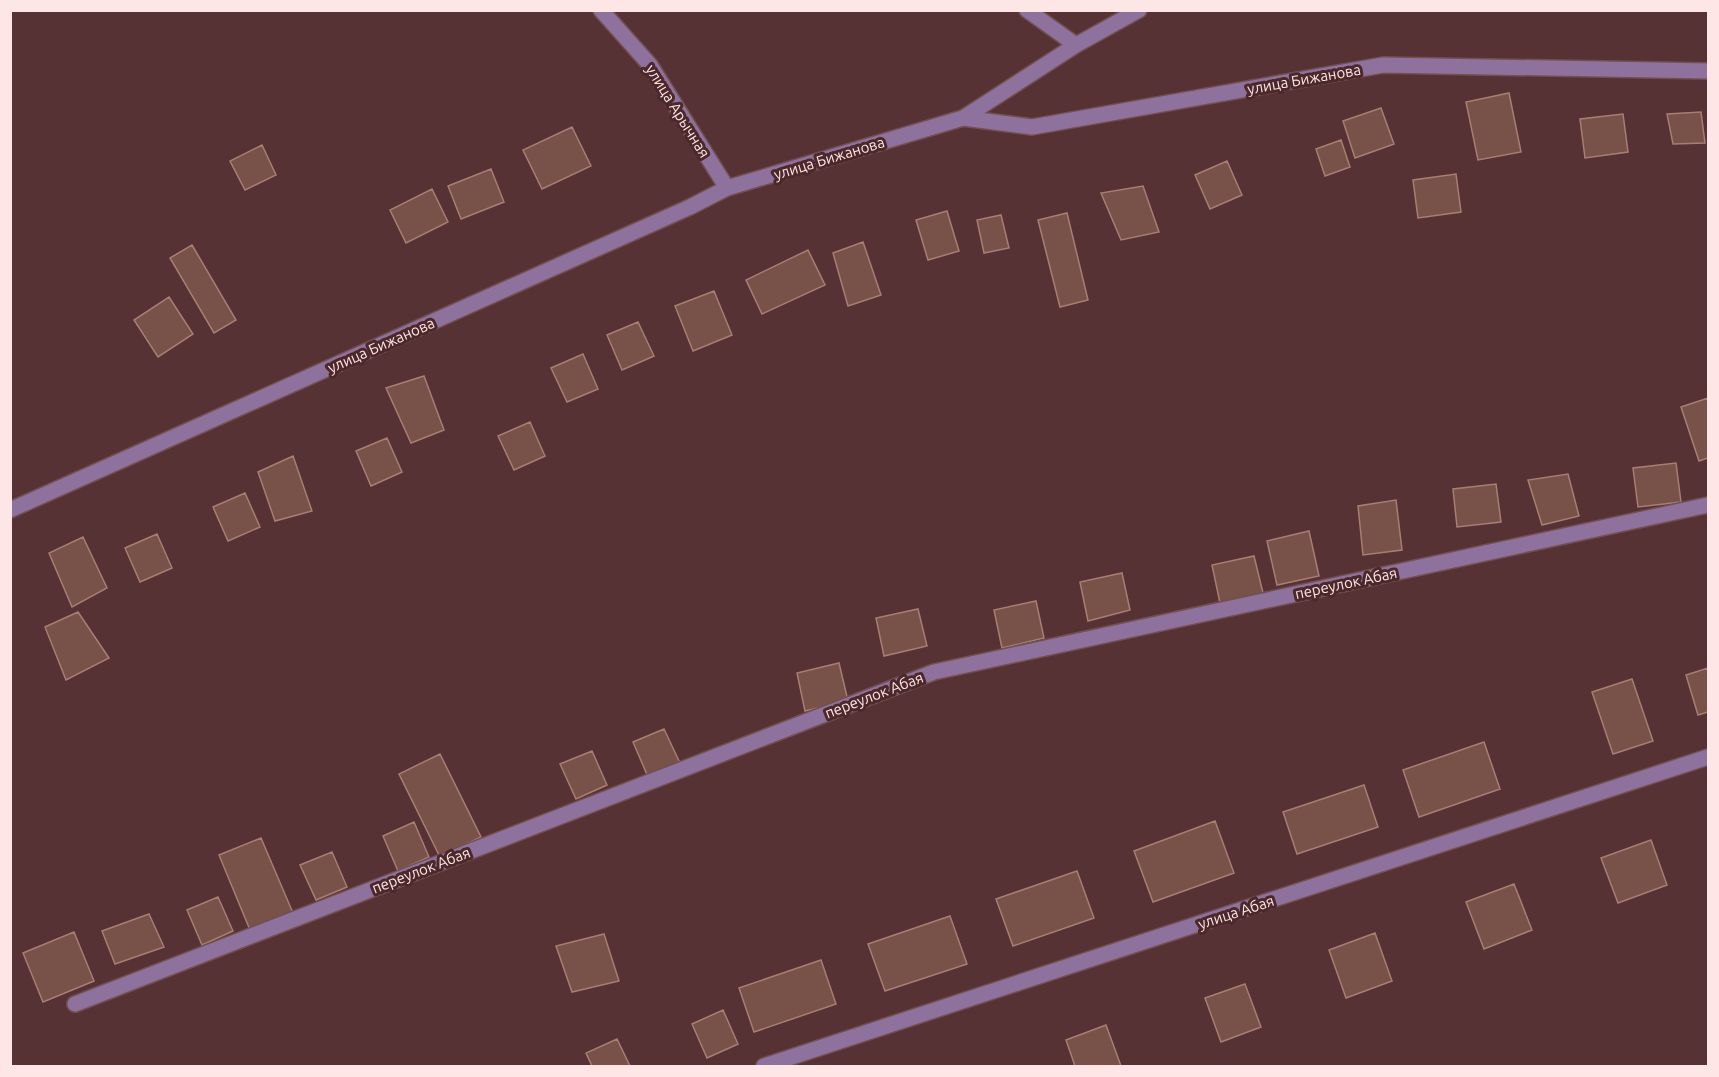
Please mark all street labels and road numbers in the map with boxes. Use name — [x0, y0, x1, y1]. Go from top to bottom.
street label: улица Арычная — [643, 61, 713, 161]
street label: улица Бижанова — [1246, 61, 1362, 97]
street label: улица Бижанова — [772, 133, 886, 183]
street label: улица Бижанова — [325, 314, 437, 376]
street label: переулок Абая — [1293, 564, 1399, 602]
street label: переулок Абая — [822, 668, 926, 722]
street label: переулок Абая — [369, 843, 473, 897]
street label: улица Абая — [1196, 892, 1276, 932]

